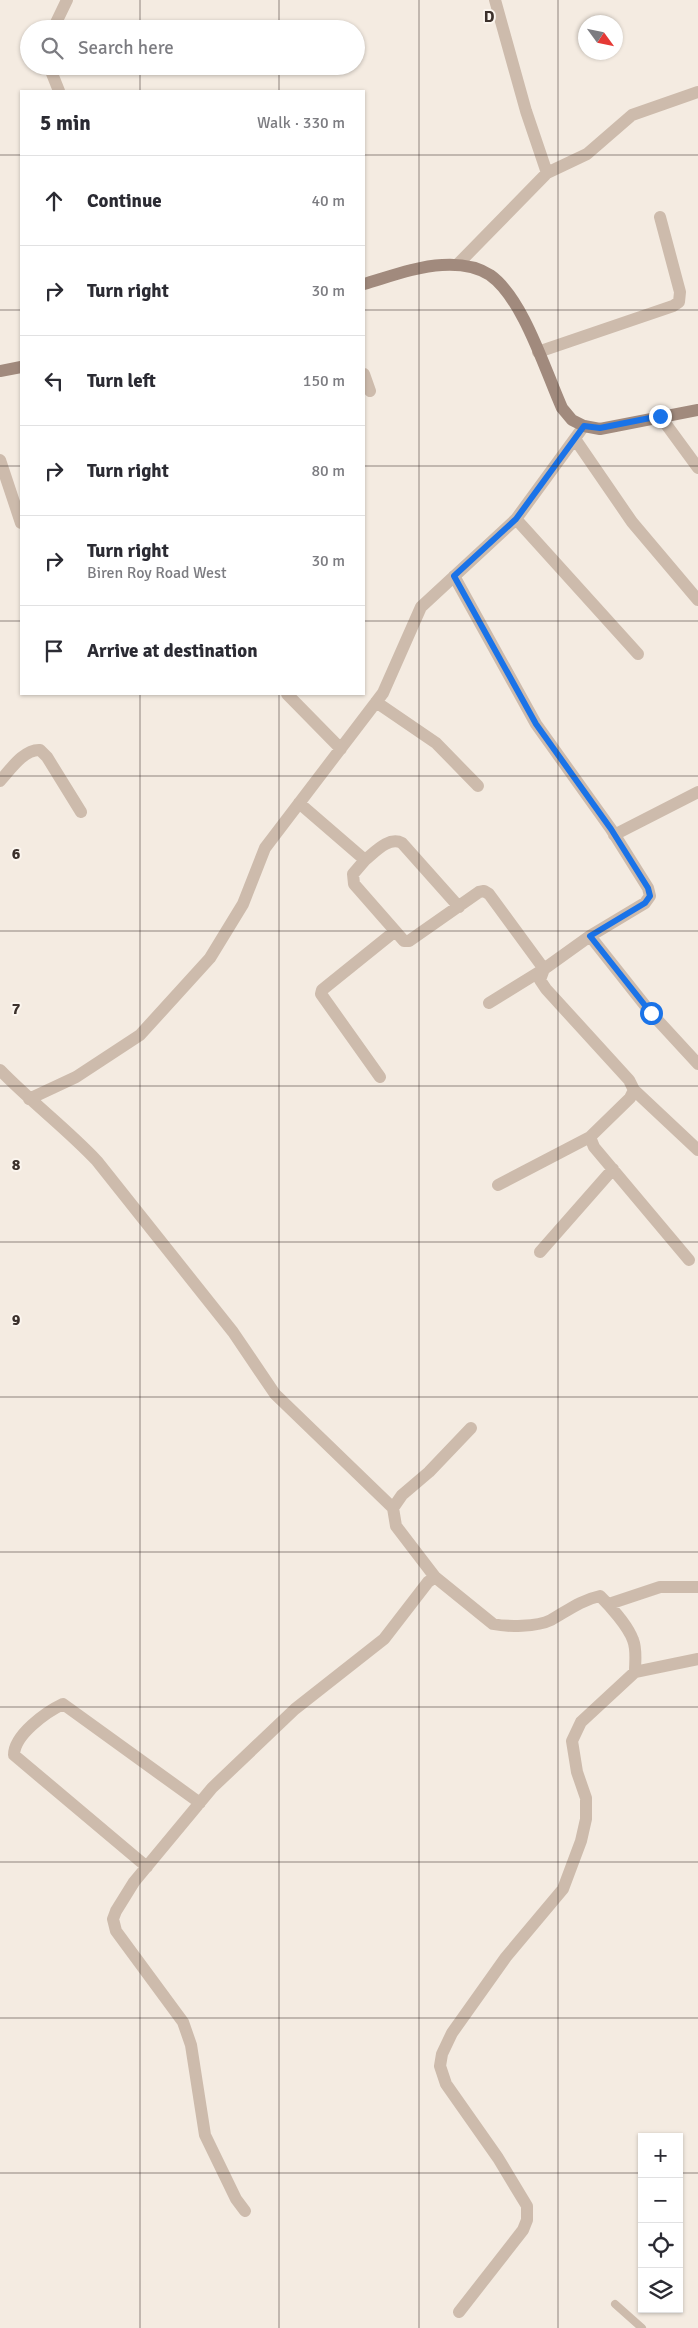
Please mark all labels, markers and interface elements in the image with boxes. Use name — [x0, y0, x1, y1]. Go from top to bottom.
text: D — [484, 7, 495, 27]
north arrow — [578, 15, 623, 60]
search box — [20, 20, 365, 75]
icon: search — [38, 34, 66, 62]
text: Search here — [78, 36, 174, 60]
text: 5 min — [40, 110, 91, 136]
text: Walk · 330 m — [257, 113, 345, 133]
icon: ahead — [40, 187, 68, 215]
text: Continue — [87, 189, 162, 213]
text: 40 m — [311, 191, 345, 211]
icon: right — [40, 277, 68, 305]
text: Turn right — [87, 279, 169, 303]
text: 30 m — [311, 281, 345, 301]
icon: left — [40, 367, 68, 395]
text: Turn left — [87, 369, 156, 393]
text: 150 m — [303, 371, 345, 391]
route end — [649, 405, 672, 428]
icon: right — [40, 457, 68, 485]
text: Turn right — [87, 459, 169, 483]
text: 80 m — [311, 461, 345, 481]
text: Turn right — [87, 539, 169, 563]
icon: right — [40, 547, 68, 575]
text: 30 m — [311, 551, 345, 571]
text: Biren Roy Road West — [87, 563, 227, 583]
icon: arrive — [40, 637, 68, 665]
text: Arrive at destination — [87, 639, 258, 663]
text: 6 — [12, 844, 21, 864]
text: 7 — [12, 999, 21, 1019]
route start — [640, 1002, 663, 1025]
text: 8 — [12, 1155, 21, 1175]
text: 9 — [12, 1310, 21, 1330]
map controls — [638, 2133, 683, 2313]
button: + — [638, 2133, 683, 2178]
button: − — [638, 2178, 683, 2223]
button: locate — [638, 2223, 683, 2268]
button: layers — [638, 2268, 683, 2313]

